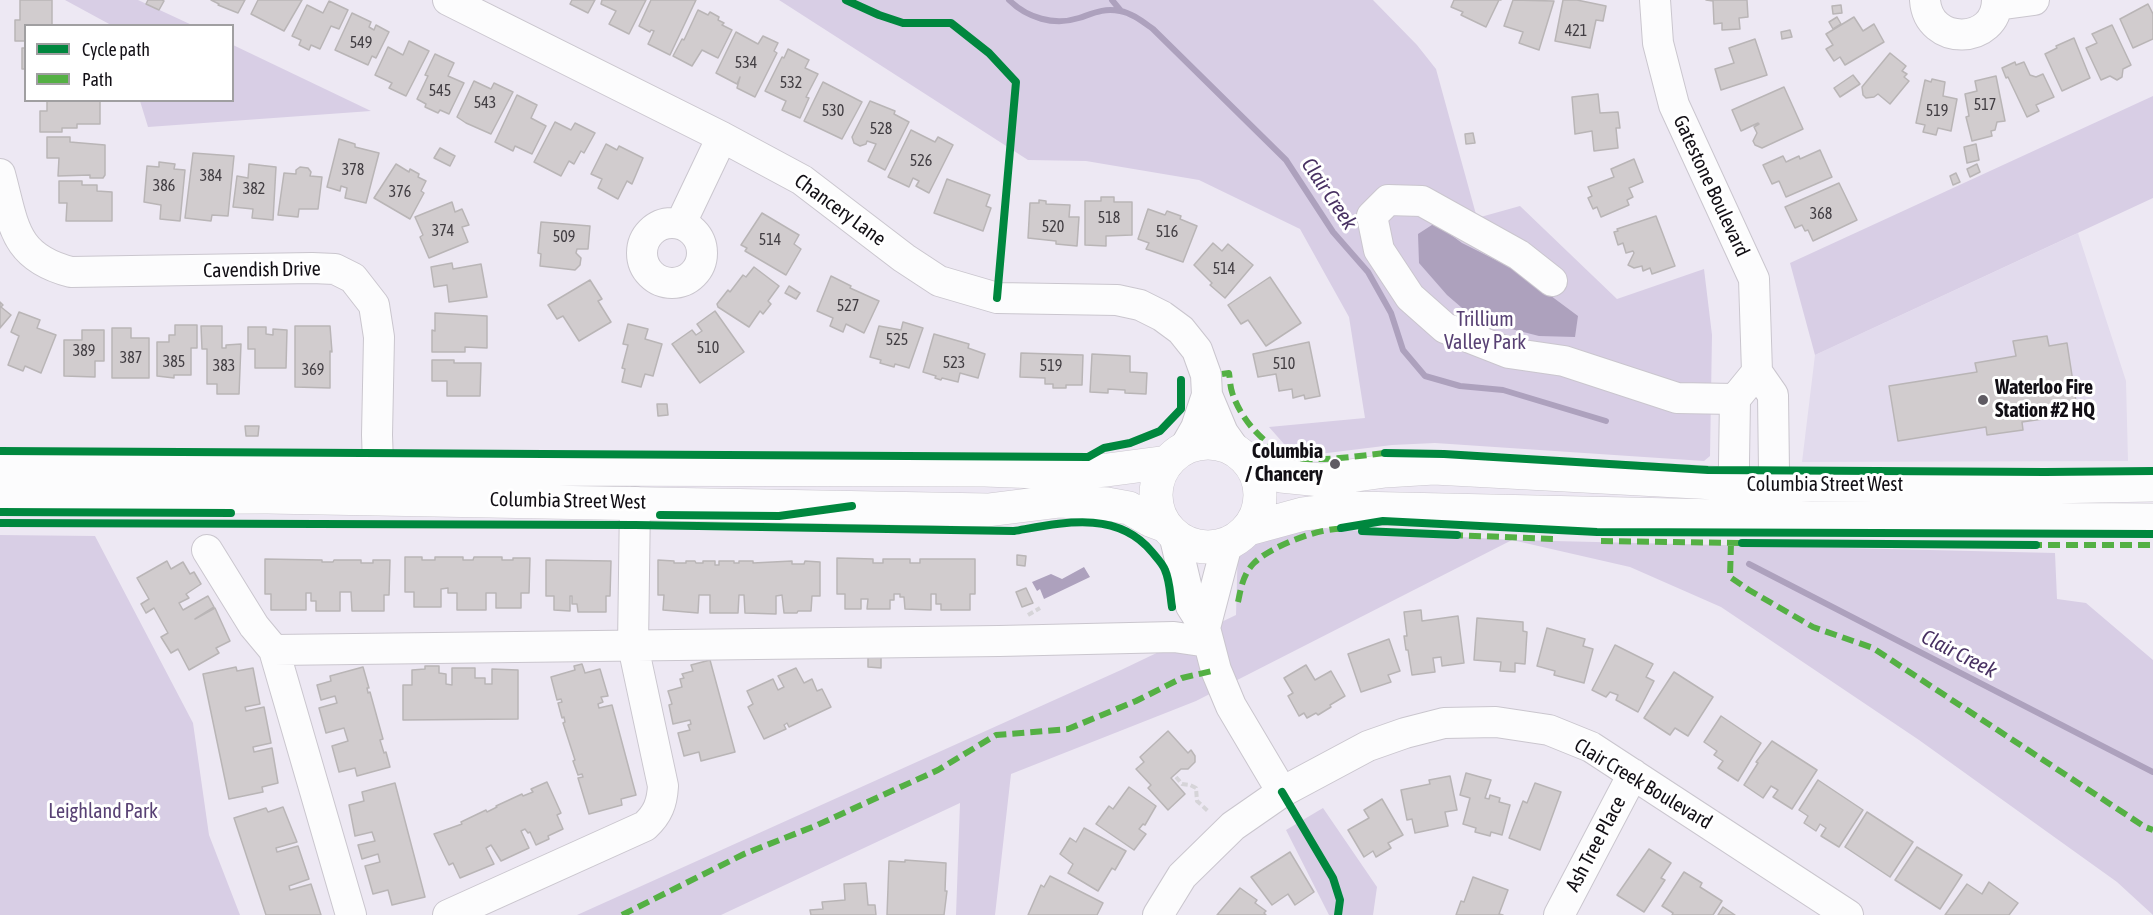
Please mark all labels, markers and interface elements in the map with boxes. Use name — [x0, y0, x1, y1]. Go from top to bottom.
house number: 421 — [1565, 21, 1587, 41]
legend — [24, 24, 234, 102]
house number: 549 — [350, 33, 372, 53]
text: Cycle path — [82, 39, 150, 60]
house number: 534 — [735, 53, 757, 73]
text: Path — [82, 69, 113, 90]
house number: 532 — [780, 73, 802, 93]
house number: 545 — [429, 81, 451, 101]
house number: 543 — [474, 93, 496, 113]
house number: 517 — [1974, 95, 1996, 115]
house number: 530 — [822, 101, 844, 121]
house number: 519 — [1926, 101, 1948, 121]
street label: Gatestone Boulevard — [1668, 111, 1754, 261]
house number: 528 — [870, 119, 892, 139]
house number: 526 — [910, 151, 932, 171]
water label: Clair Creek — [1296, 153, 1362, 235]
house number: 378 — [342, 160, 364, 180]
house number: 384 — [200, 166, 222, 186]
street label: Chancery Lane — [790, 169, 890, 251]
house number: 386 — [153, 176, 175, 196]
house number: 382 — [243, 179, 265, 199]
house number: 376 — [389, 182, 411, 202]
house number: 368 — [1810, 204, 1832, 224]
house number: 518 — [1098, 208, 1120, 228]
house number: 520 — [1042, 217, 1064, 237]
house number: 374 — [432, 221, 454, 241]
house number: 516 — [1156, 222, 1178, 242]
house number: 509 — [553, 227, 575, 247]
house number: 514 — [759, 230, 781, 250]
street label: Cavendish Drive — [203, 257, 321, 283]
house number: 514 — [1213, 259, 1235, 279]
house number: 527 — [837, 296, 859, 316]
park label: Trillium Valley Park — [1444, 308, 1526, 355]
house number: 525 — [886, 330, 908, 350]
house number: 510 — [697, 338, 719, 358]
house number: 389 — [73, 341, 95, 361]
house number: 387 — [120, 348, 142, 368]
house number: 385 — [163, 352, 185, 372]
house number: 523 — [943, 353, 965, 373]
house number: 510 — [1273, 354, 1295, 374]
house number: 383 — [213, 356, 235, 376]
house number: 519 — [1040, 356, 1062, 376]
house number: 369 — [302, 360, 324, 380]
place label: Waterloo Fire Station #2 HQ — [1995, 376, 2095, 423]
marker: Waterloo Fire Station #2 HQ — [1976, 393, 1990, 407]
place label: Columbia / Chancery — [1245, 440, 1323, 487]
marker: Columbia / Chancery — [1328, 457, 1342, 471]
street label: Columbia Street West — [1747, 473, 1903, 497]
street label: Columbia Street West — [490, 488, 646, 514]
water label: Clair Creek — [1917, 624, 2001, 684]
street label: Clair Creek Boulevard — [1570, 733, 1716, 835]
street label: Ash Tree Place — [1561, 792, 1631, 896]
park label: Leighland Park — [48, 800, 158, 824]

